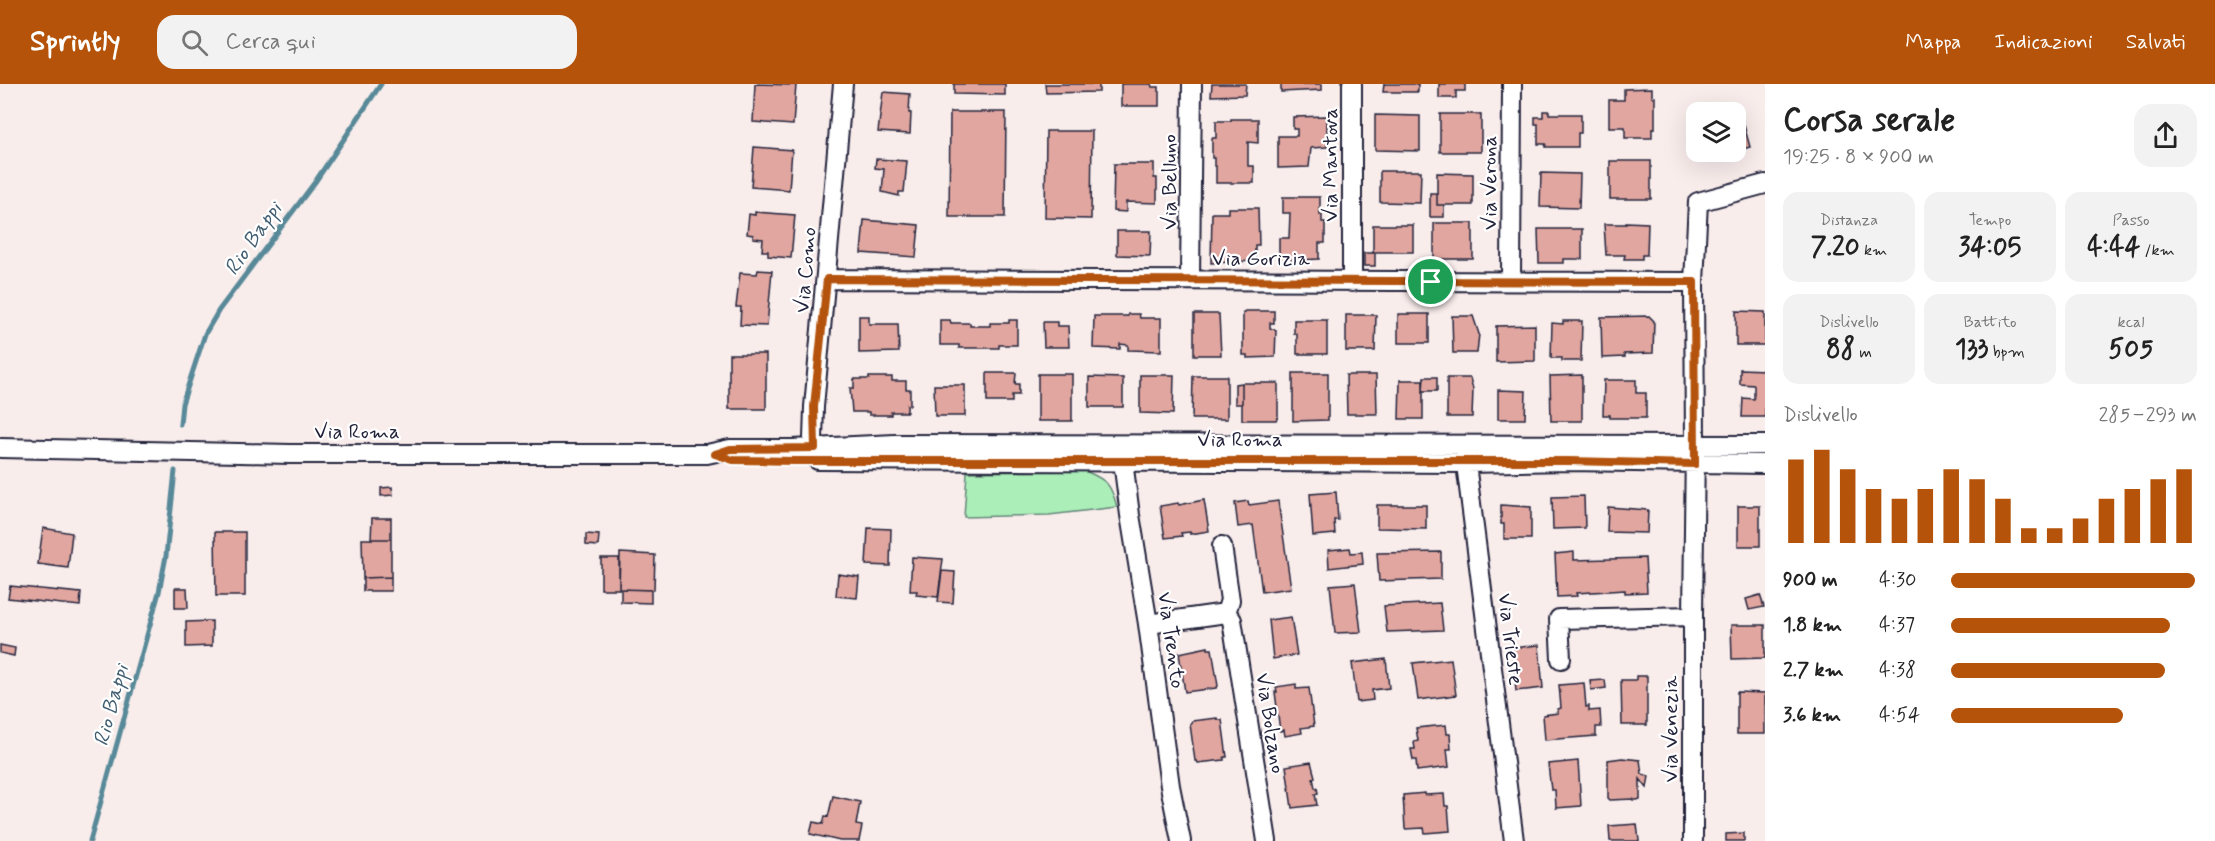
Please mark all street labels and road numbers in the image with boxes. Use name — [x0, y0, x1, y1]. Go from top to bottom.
street label: Via Mantova — [1317, 108, 1345, 222]
street label: Via Belluno — [1156, 134, 1184, 230]
street label: Via Verona — [1476, 136, 1504, 230]
street label: Via Como — [788, 226, 824, 314]
street label: Via Gorizia — [1212, 245, 1310, 273]
street label: Via Roma — [314, 418, 400, 446]
street label: Via Roma — [1197, 426, 1283, 454]
street label: Via Trento — [1150, 590, 1192, 690]
street label: Via Trieste — [1490, 592, 1530, 687]
street label: Via Bolzano — [1248, 671, 1292, 775]
street label: Via Venezia — [1657, 675, 1685, 782]

